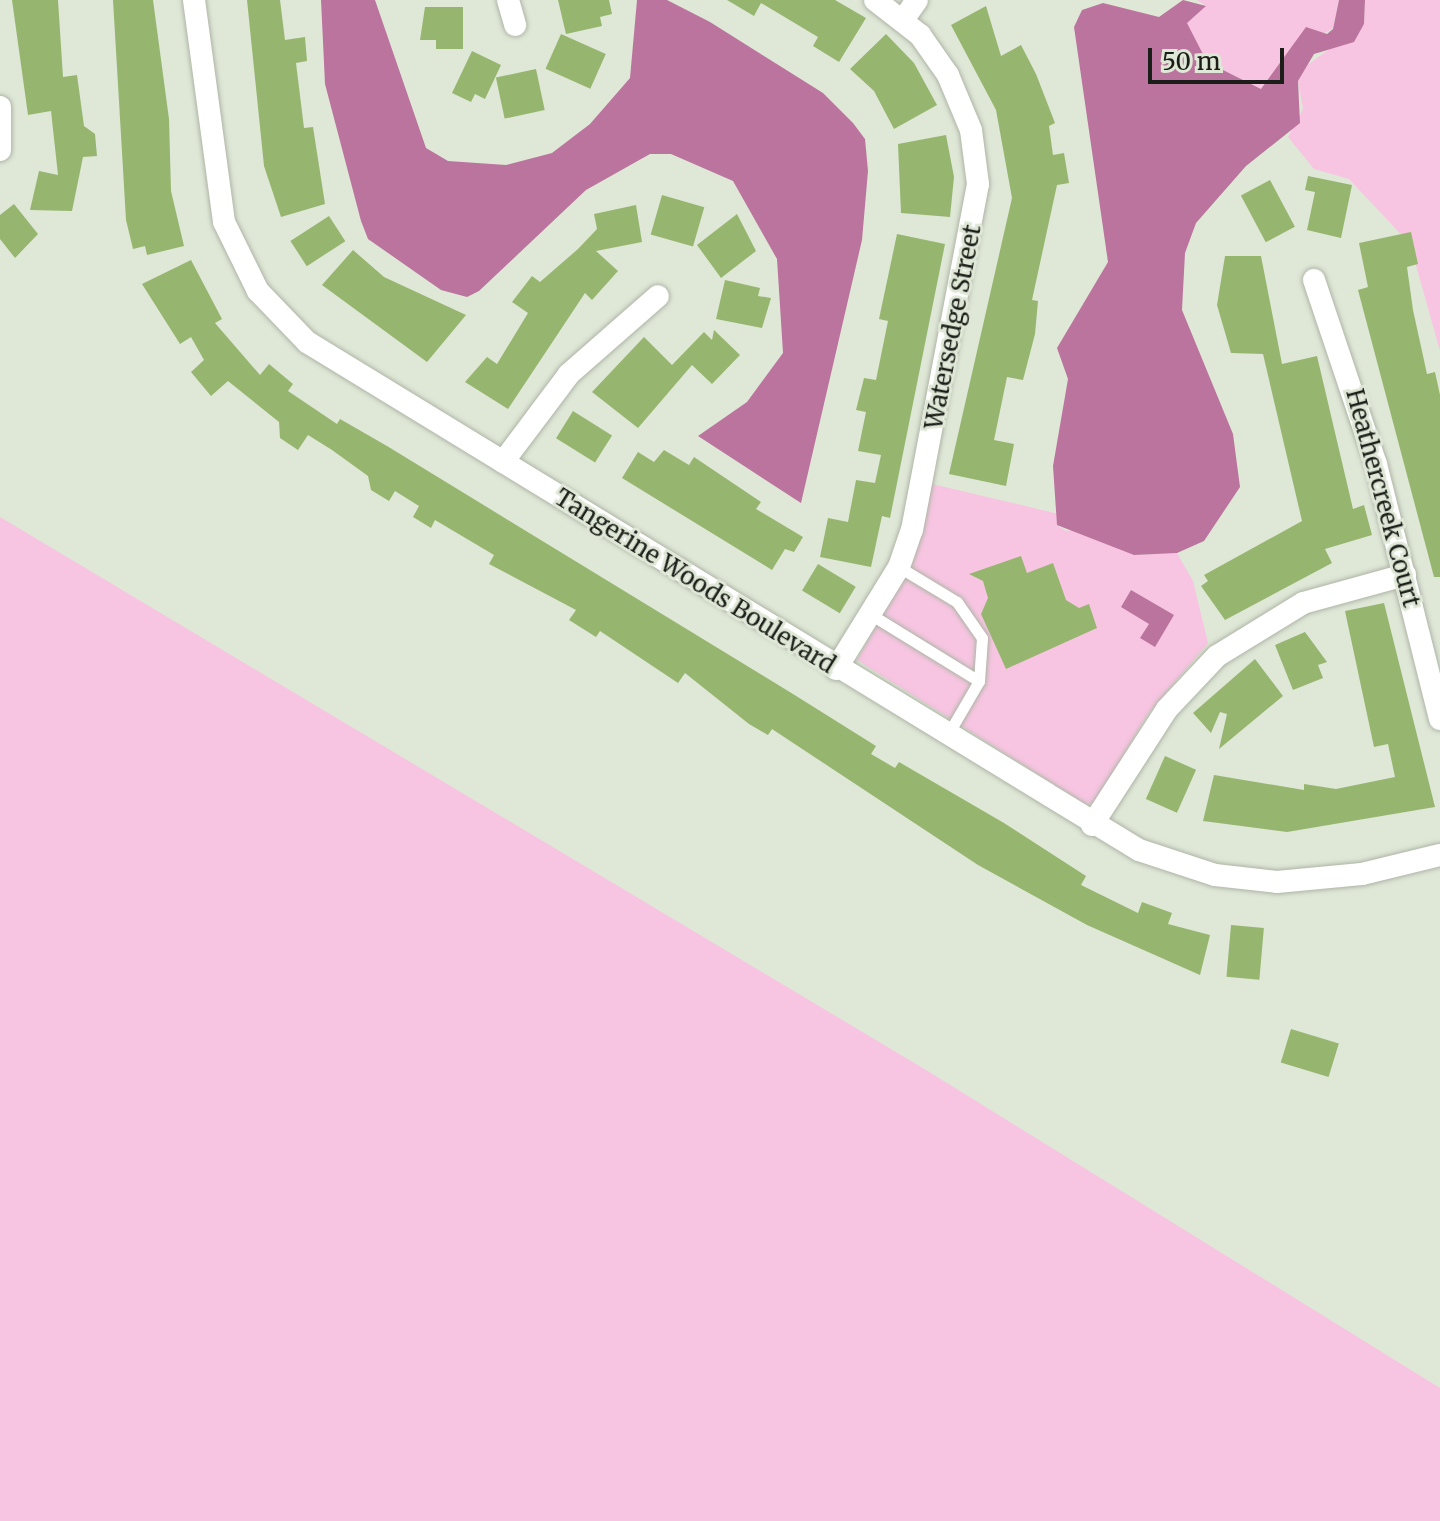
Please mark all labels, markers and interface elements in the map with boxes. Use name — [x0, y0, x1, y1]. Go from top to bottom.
scale bar — [1152, 32, 1288, 82]
text: 50 m — [1162, 46, 1221, 77]
street label: Watersedge Street — [919, 222, 987, 432]
street label: Heathercreek Court — [1340, 386, 1426, 610]
street label: Tangerine Woods Boulevard — [550, 483, 840, 679]

